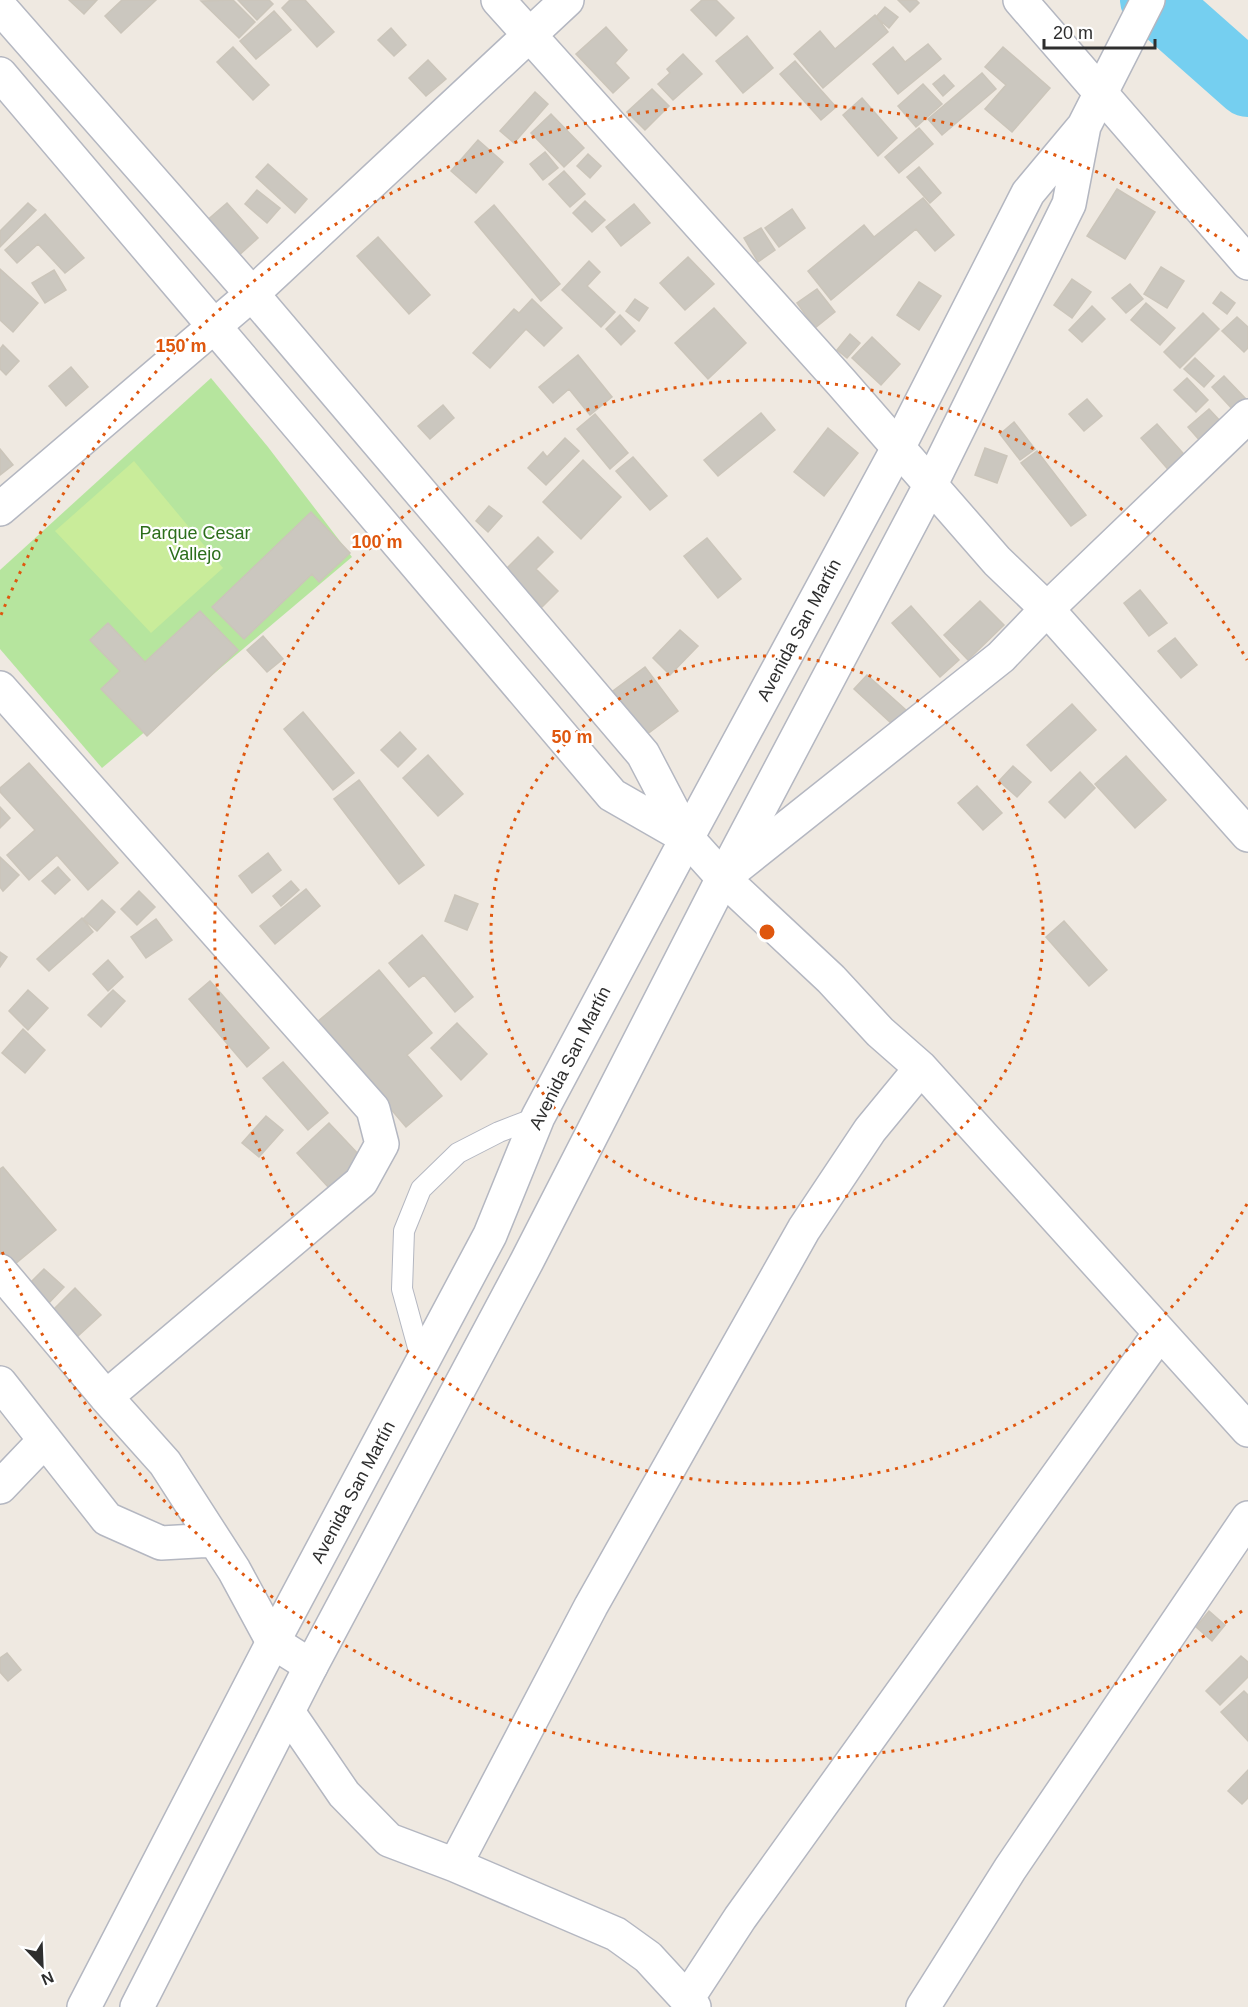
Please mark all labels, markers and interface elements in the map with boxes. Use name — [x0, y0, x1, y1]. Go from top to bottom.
scale bar — [1044, 12, 1155, 50]
text: 20 m — [1053, 23, 1093, 43]
text: 150 m — [155, 336, 207, 356]
park label: Parque Cesar Vallejo — [139, 523, 251, 564]
text: 100 m — [351, 532, 403, 552]
street label: Avenida San Martín — [753, 556, 845, 704]
text: 50 m — [551, 727, 593, 747]
centre of rings — [757, 922, 777, 942]
street label: Avenida San Martín — [525, 983, 615, 1133]
street label: Avenida San Martín — [307, 1418, 399, 1566]
north arrow — [12, 1935, 72, 1995]
text: N — [39, 1968, 56, 1988]

